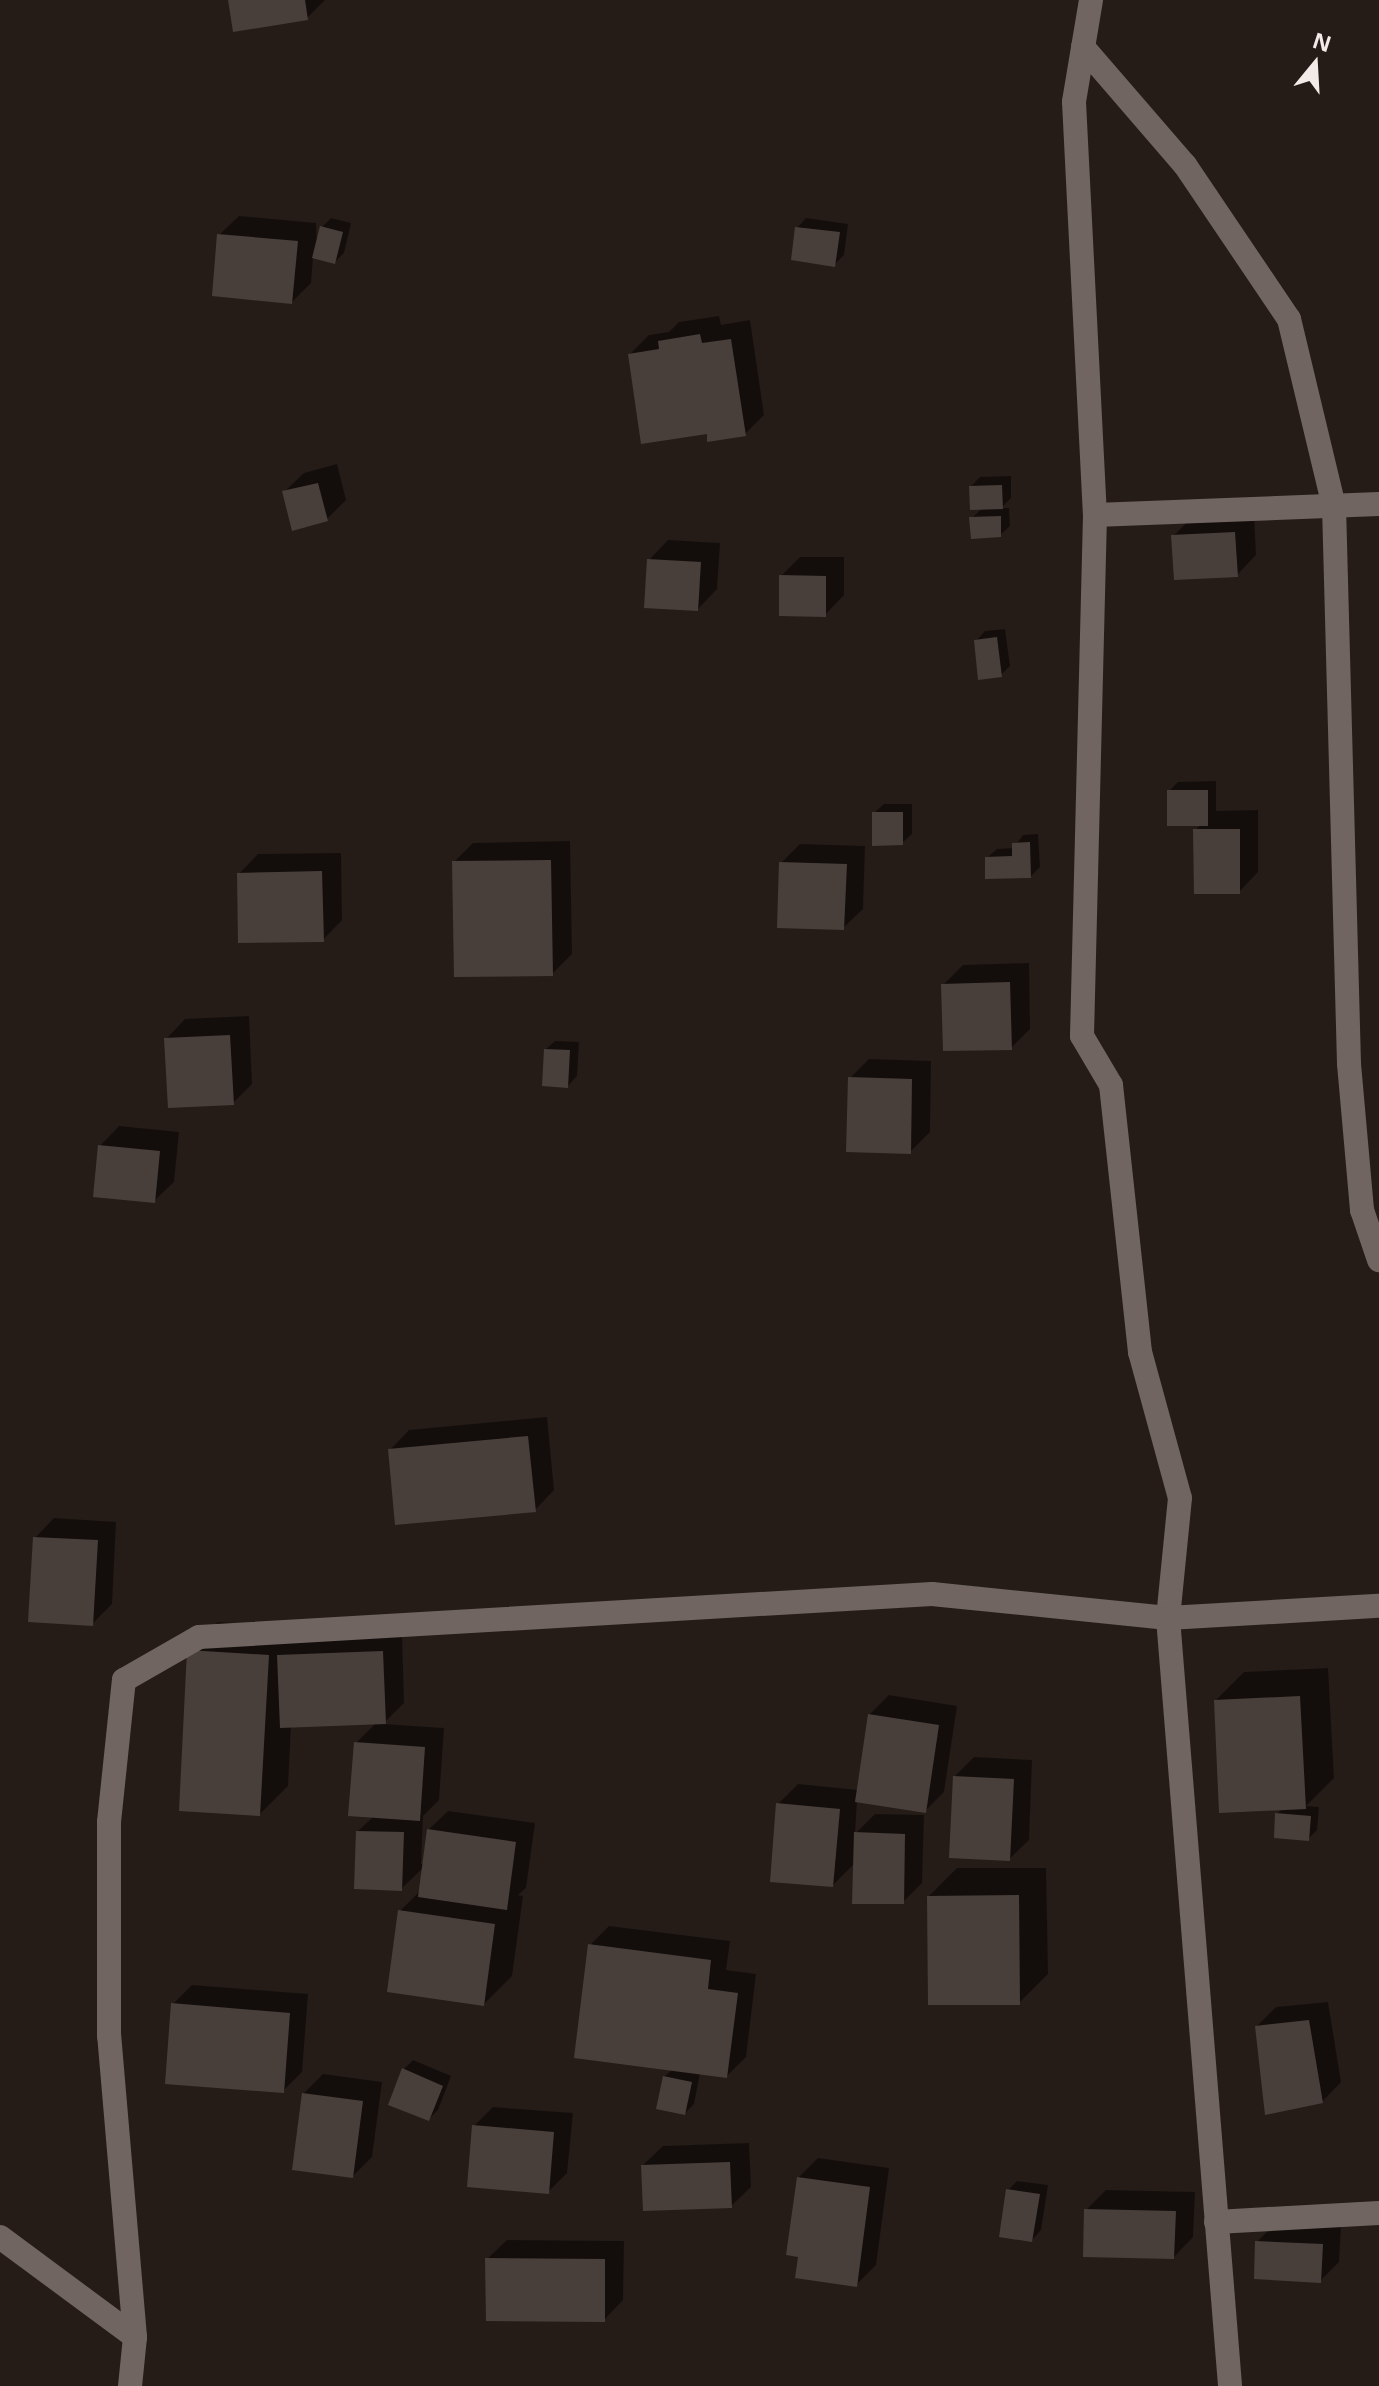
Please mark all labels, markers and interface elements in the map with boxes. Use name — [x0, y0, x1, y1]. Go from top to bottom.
north arrow — [1275, 24, 1355, 104]
text: N — [1309, 24, 1336, 58]

